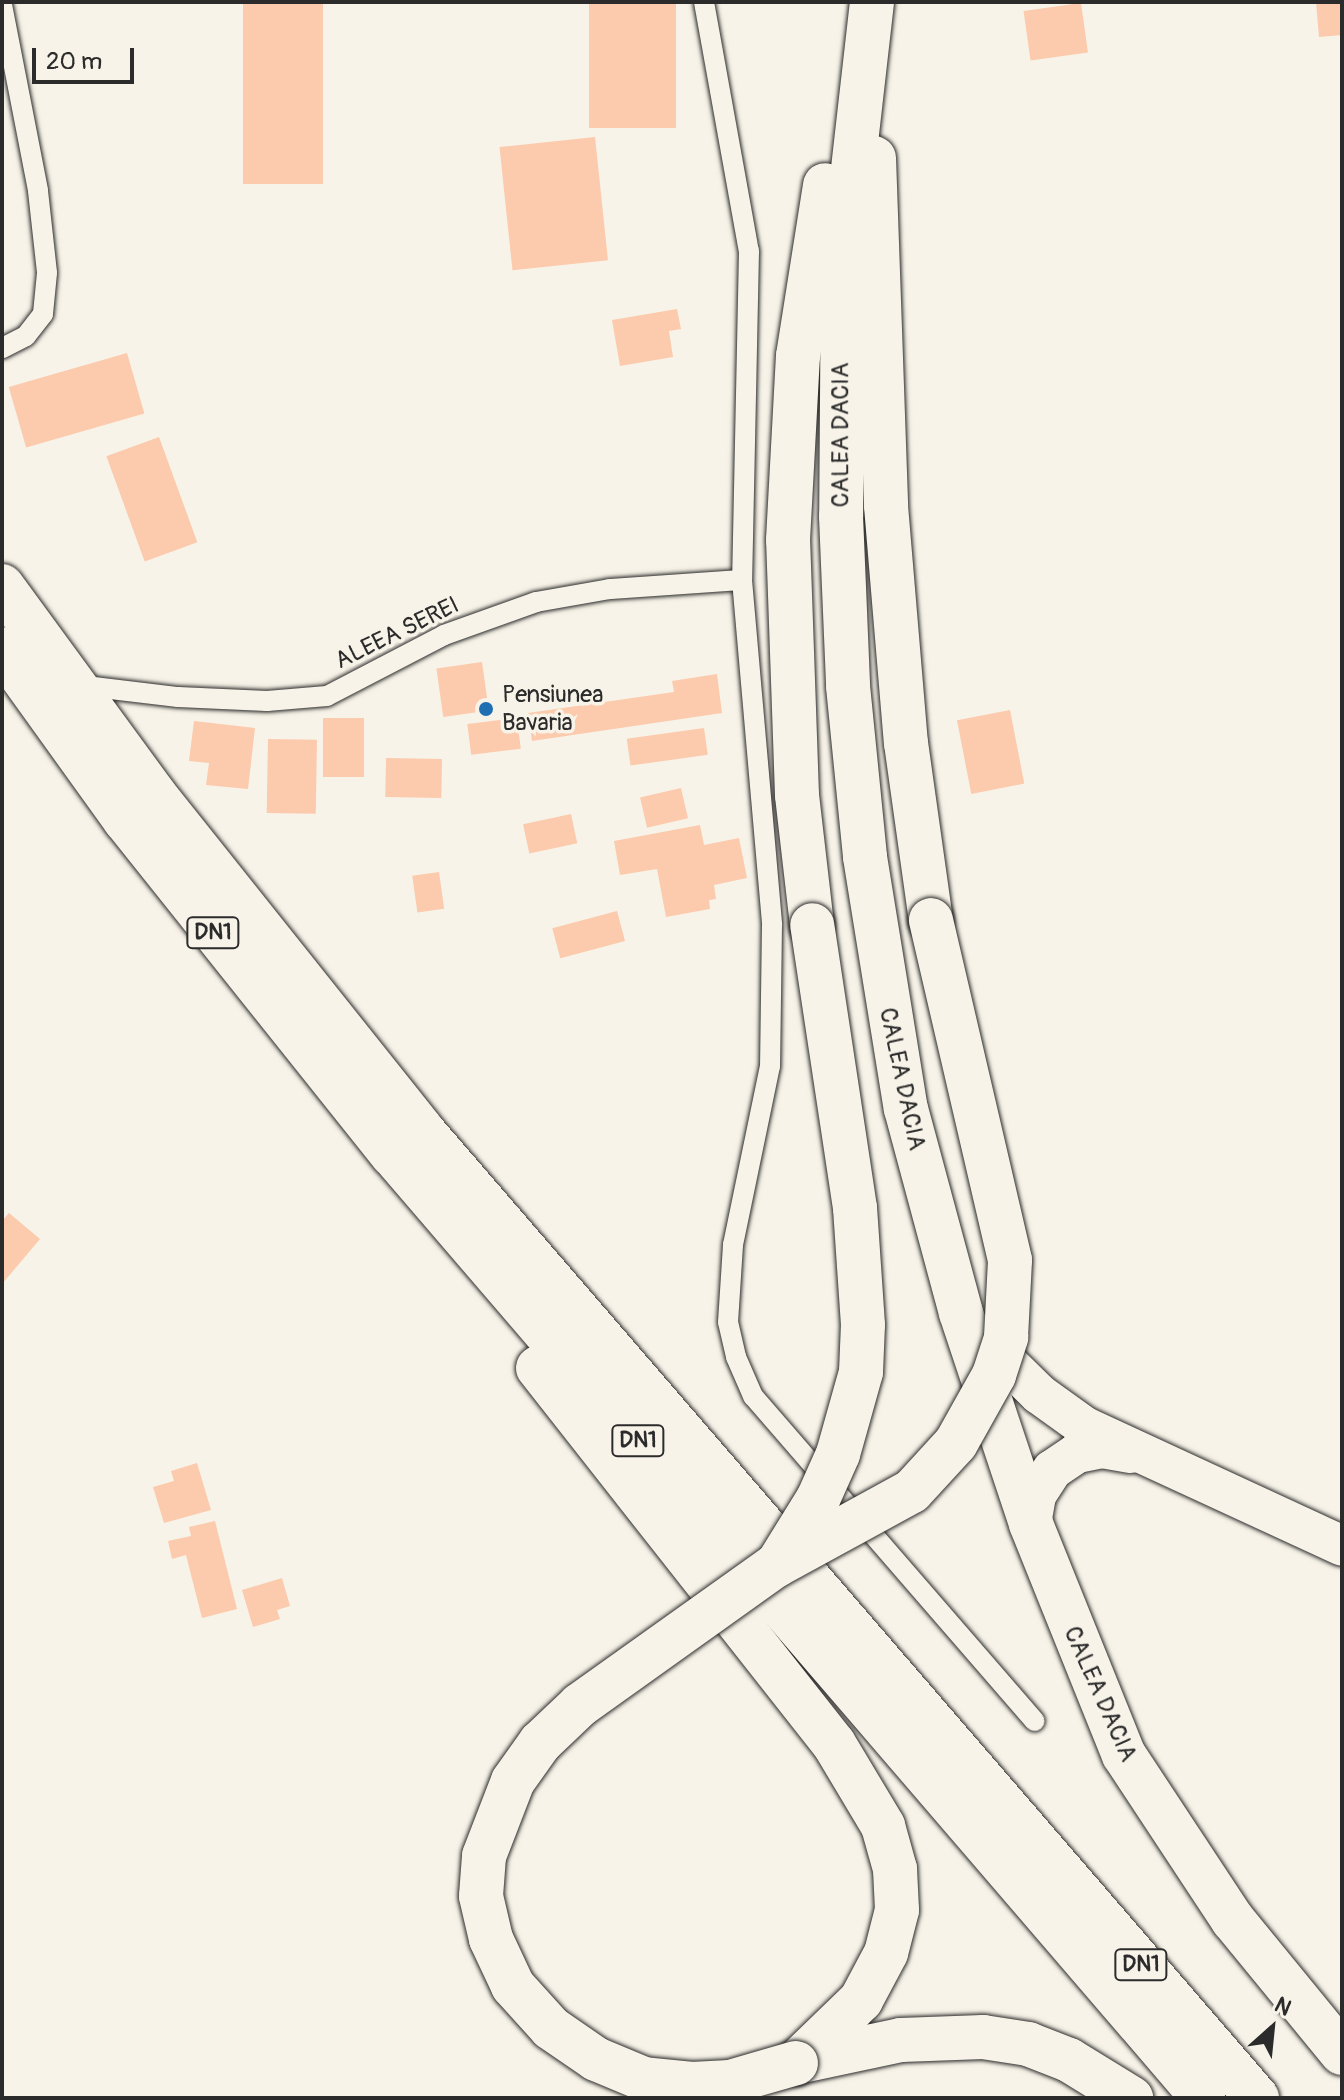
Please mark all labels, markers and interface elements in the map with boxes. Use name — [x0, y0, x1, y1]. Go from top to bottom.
scale bar — [36, 32, 138, 82]
text: 20 m — [46, 47, 102, 76]
street label: CALEA DACIA — [827, 363, 855, 507]
street label: ALEEA SEREI — [330, 591, 464, 675]
place label: Pensiunea Bavaria — [502, 681, 603, 737]
marker: Pensiunea Bavaria — [477, 700, 495, 718]
road number: DN1 — [185, 915, 241, 951]
street label: CALEA DACIA — [873, 1005, 931, 1153]
road number: DN1 — [610, 1423, 666, 1459]
street label: CALEA DACIA — [1057, 1622, 1143, 1766]
road number: DN1 — [1113, 1947, 1169, 1983]
north arrow — [1232, 1988, 1312, 2068]
text: N — [1270, 1991, 1296, 2022]

